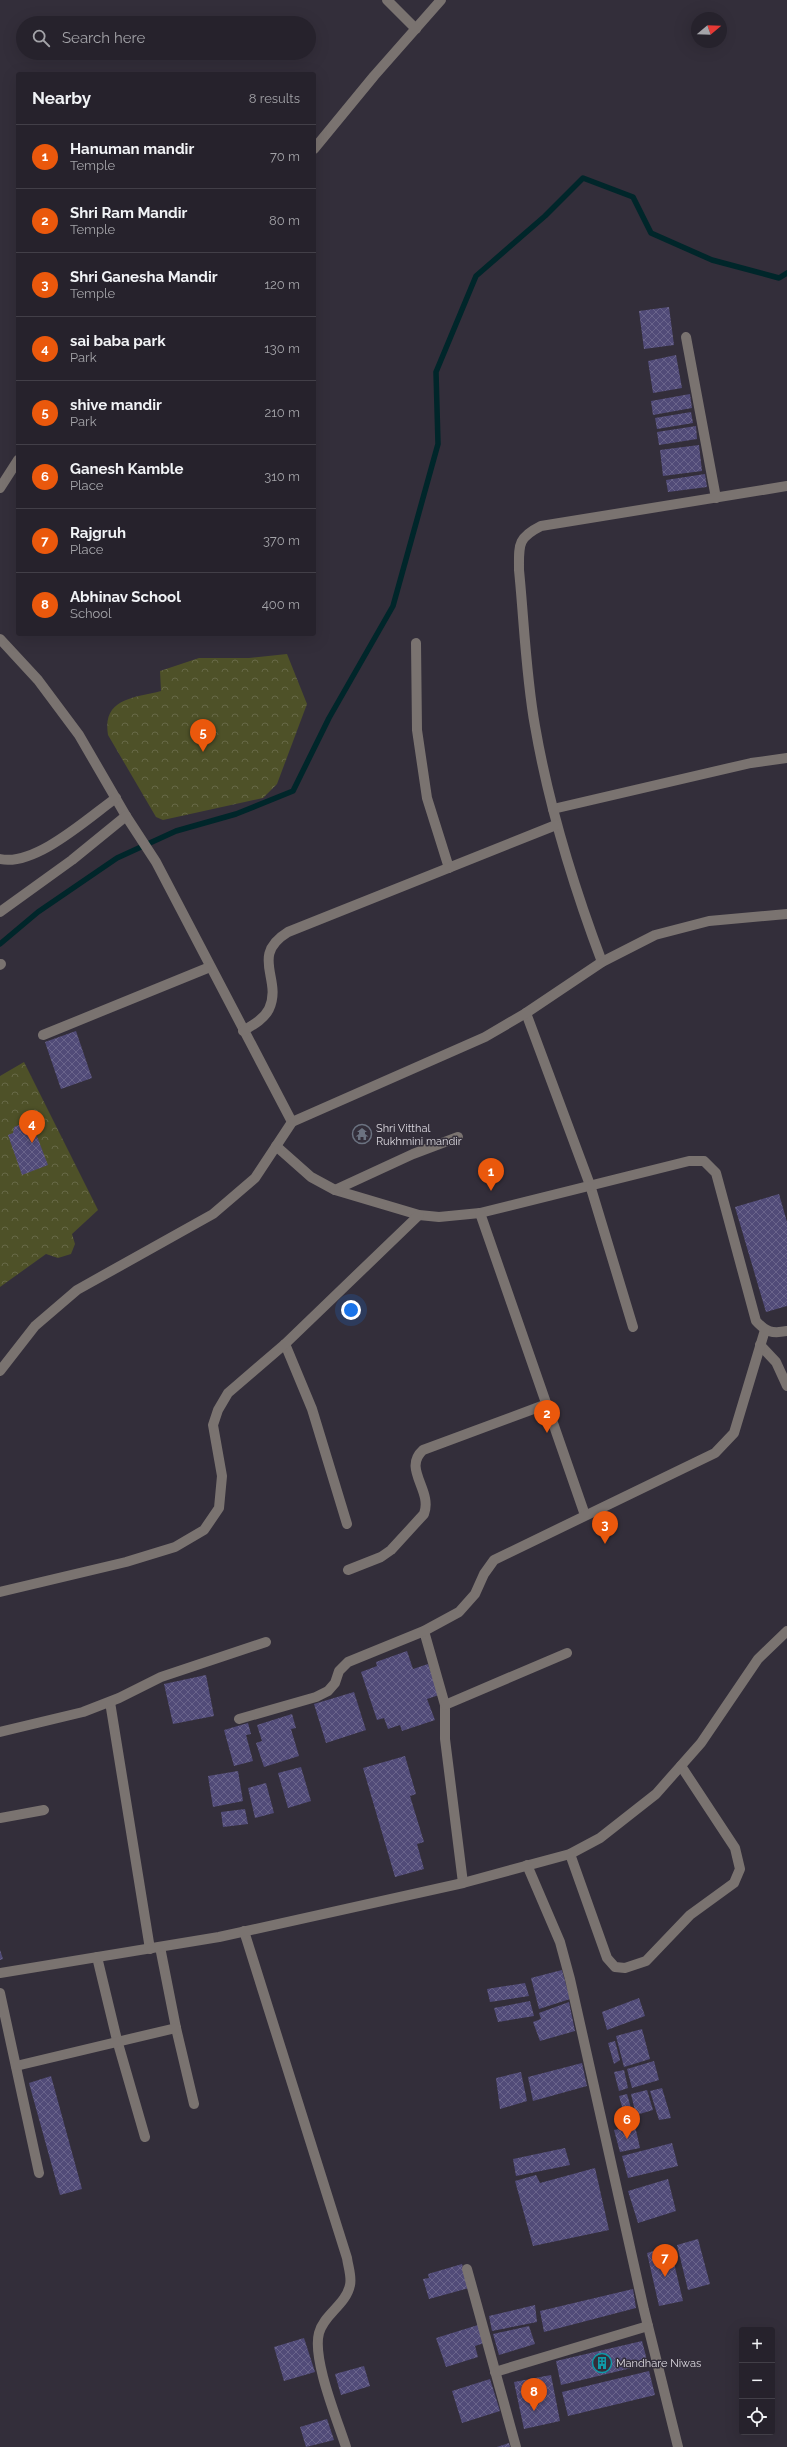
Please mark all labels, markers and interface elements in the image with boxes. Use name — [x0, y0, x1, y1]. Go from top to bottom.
north arrow — [691, 12, 727, 48]
search box — [16, 16, 316, 60]
icon: search — [30, 27, 52, 49]
text: Search here — [62, 29, 145, 47]
text: Nearby — [32, 88, 91, 108]
text: 8 results — [249, 91, 300, 106]
text: Hanuman mandir — [70, 140, 194, 158]
text: 1 — [42, 149, 48, 164]
text: 70 m — [270, 149, 300, 164]
text: Temple — [70, 158, 115, 173]
text: Shri Ram Mandir — [70, 204, 187, 222]
text: 2 — [41, 213, 49, 228]
text: 80 m — [269, 213, 300, 228]
text: Temple — [70, 222, 115, 237]
text: Shri Ganesha Mandir — [70, 268, 218, 286]
text: 3 — [41, 277, 49, 292]
text: 120 m — [264, 277, 300, 292]
text: Temple — [70, 286, 115, 301]
text: sai baba park — [70, 332, 166, 350]
text: 4 — [41, 341, 49, 356]
text: 130 m — [264, 341, 300, 356]
text: Park — [70, 350, 97, 365]
text: shive mandir — [70, 396, 162, 414]
text: 5 — [41, 405, 49, 420]
text: 210 m — [264, 405, 300, 420]
text: Park — [70, 414, 97, 429]
text: Ganesh Kamble — [70, 460, 183, 478]
text: 6 — [41, 469, 49, 484]
text: 310 m — [264, 469, 300, 484]
text: Place — [70, 478, 103, 493]
text: Rajgruh — [70, 524, 126, 542]
text: 7 — [41, 533, 49, 548]
text: 370 m — [263, 533, 300, 548]
text: Place — [70, 542, 103, 557]
text: Abhinav School — [70, 588, 181, 606]
text: 8 — [41, 597, 49, 612]
text: 400 m — [262, 597, 300, 612]
text: School — [70, 606, 112, 621]
pin: 5 — [190, 719, 216, 752]
pin: 4 — [19, 1110, 45, 1143]
place label: Shri Vitthal Rukhmini mandir — [376, 1122, 462, 1148]
temple icon: Shri Vitthal Rukhmini mandir — [351, 1123, 373, 1145]
pin: 1 — [478, 1158, 504, 1191]
your location — [341, 1300, 361, 1320]
pin: 2 — [534, 1400, 560, 1433]
pin: 3 — [592, 1511, 618, 1544]
pin: 6 — [614, 2106, 640, 2139]
pin: 7 — [652, 2244, 678, 2277]
map controls — [739, 2327, 775, 2435]
button: + — [739, 2327, 775, 2363]
building icon: Mandhare Niwas — [591, 2352, 613, 2374]
place label: Mandhare Niwas — [616, 2357, 701, 2370]
button: − — [739, 2363, 775, 2399]
pin: 8 — [521, 2378, 547, 2411]
button: locate — [739, 2399, 775, 2435]

